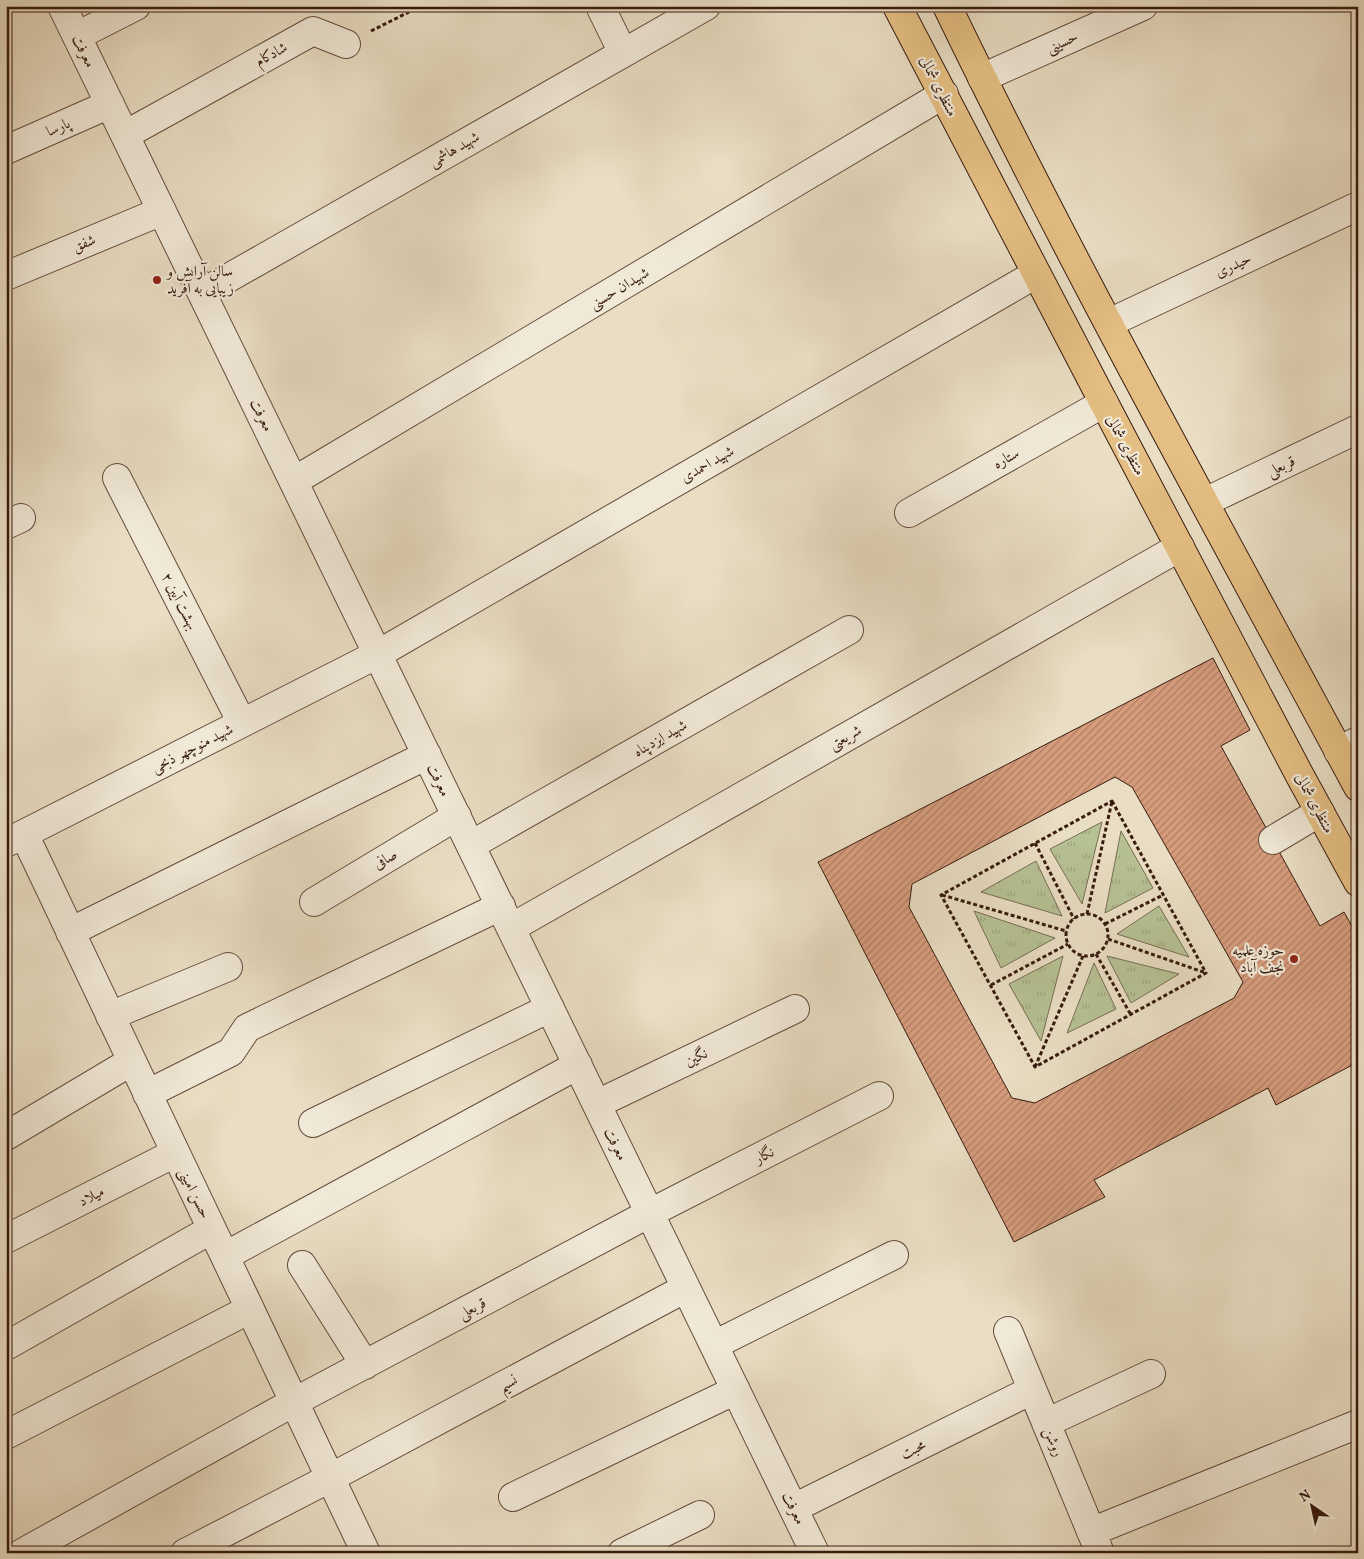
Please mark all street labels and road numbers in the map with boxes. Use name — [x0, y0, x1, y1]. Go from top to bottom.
street label: حسینی — [1043, 27, 1082, 60]
street label: معرفت — [66, 32, 100, 72]
street label: شادکام — [252, 38, 292, 74]
street label: منتظری شمالی — [913, 53, 962, 121]
street label: پارسا — [43, 113, 75, 143]
street label: شهید هاشمی — [426, 127, 484, 173]
street label: شفق — [70, 230, 99, 258]
street label: حیدری — [1212, 249, 1255, 284]
street label: شهیدان حسنی — [586, 263, 654, 316]
street label: معرفت — [244, 396, 278, 436]
street label: منتظری شمالی — [1100, 412, 1149, 480]
street label: شهید احمدی — [677, 442, 738, 489]
street label: ستاره — [990, 444, 1024, 475]
street label: قربعلی — [1264, 452, 1299, 483]
street label: بهشت آیین ۲ — [155, 569, 202, 634]
street label: شهید ایزدپناه — [630, 716, 691, 763]
street label: شهید منوچهر ذبحی — [148, 720, 237, 779]
street label: شریعتی — [826, 721, 866, 756]
street label: معرفت — [421, 761, 455, 801]
street label: منتظری شمالی — [1289, 770, 1338, 838]
street label: صافی — [370, 845, 402, 876]
street label: نگین — [681, 1043, 712, 1073]
street label: معرفت — [598, 1125, 632, 1165]
street label: نگار — [749, 1142, 778, 1171]
street label: حسن امینی — [172, 1165, 215, 1223]
street label: میلاد — [75, 1182, 108, 1213]
street label: قربعلی — [455, 1293, 490, 1325]
street label: نسیم — [495, 1371, 523, 1401]
street label: روشن — [1037, 1425, 1068, 1460]
street label: محبت — [897, 1435, 930, 1465]
street label: معرفت — [776, 1489, 810, 1529]

